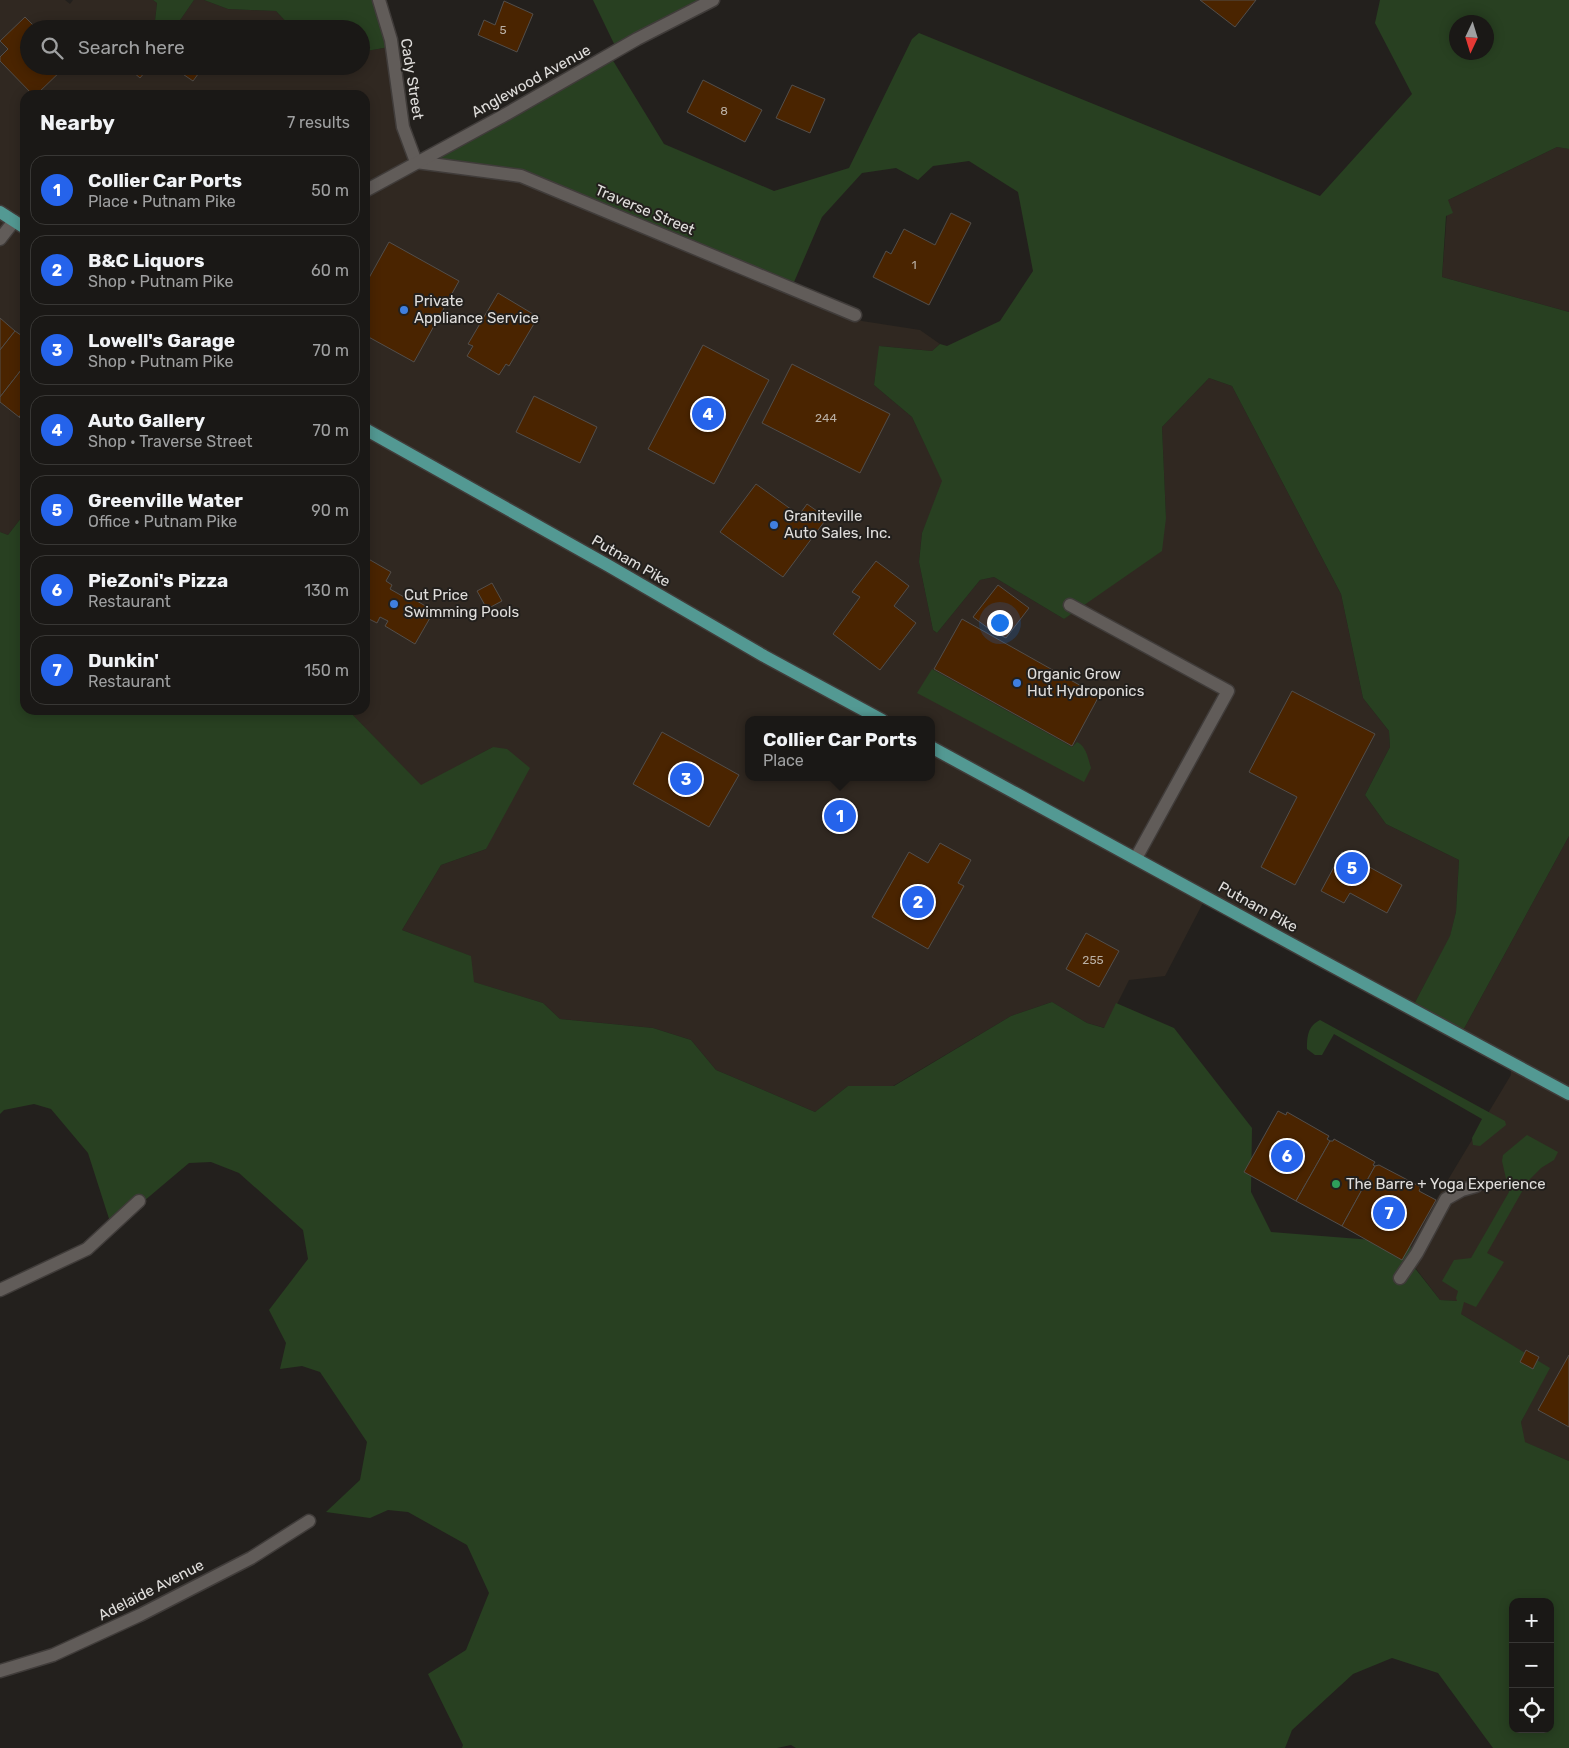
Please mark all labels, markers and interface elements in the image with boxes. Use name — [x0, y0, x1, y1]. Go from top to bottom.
north arrow — [1449, 15, 1494, 60]
search box — [20, 20, 370, 75]
house number: 5 — [499, 23, 507, 37]
icon: search — [38, 34, 66, 62]
text: Search here — [78, 36, 185, 59]
street label: Cady Street — [397, 37, 427, 121]
street label: Anglewood Avenue — [468, 41, 594, 121]
house number: 8 — [720, 104, 728, 118]
text: Nearby — [40, 110, 115, 135]
text: 7 results — [287, 113, 350, 132]
text: Collier Car Ports — [88, 169, 242, 192]
text: 1 — [53, 181, 61, 200]
text: 50 m — [311, 181, 349, 200]
street label: Traverse Street — [593, 181, 698, 239]
text: Place · Putnam Pike — [88, 192, 236, 211]
text: B&C Liquors — [88, 249, 205, 272]
house number: 1 — [911, 258, 917, 272]
text: 2 — [52, 261, 62, 280]
text: 60 m — [311, 261, 349, 280]
text: Shop · Putnam Pike — [88, 272, 233, 291]
place label: Private Appliance Service — [414, 292, 539, 327]
marker: Private Appliance Service — [398, 304, 410, 316]
text: Lowell's Garage — [88, 329, 235, 352]
text: 3 — [52, 341, 62, 360]
text: 70 m — [312, 341, 349, 360]
text: Shop · Putnam Pike — [88, 352, 233, 371]
pin: 4 — [692, 395, 724, 433]
text: Auto Gallery — [88, 409, 205, 432]
house number: 244 — [815, 411, 837, 425]
text: 4 — [52, 421, 62, 440]
text: 70 m — [312, 421, 349, 440]
text: Shop · Traverse Street — [88, 432, 253, 451]
text: Greenville Water — [88, 489, 243, 512]
text: 5 — [52, 501, 62, 520]
text: 90 m — [311, 501, 349, 520]
place label: Graniteville Auto Sales, Inc. — [784, 507, 891, 542]
text: Office · Putnam Pike — [88, 512, 237, 531]
marker: Graniteville Auto Sales, Inc. — [768, 519, 780, 531]
street label: Putnam Pike — [588, 531, 674, 591]
text: PieZoni's Pizza — [88, 569, 228, 592]
text: 6 — [52, 581, 62, 600]
text: 130 m — [304, 581, 349, 600]
place label: Cut Price Swimming Pools — [404, 586, 519, 621]
text: Restaurant — [88, 592, 171, 611]
marker: Cut Price Swimming Pools — [388, 598, 400, 610]
your location — [987, 610, 1013, 636]
text: Dunkin' — [88, 649, 159, 672]
text: 7 — [52, 661, 62, 680]
text: 150 m — [304, 661, 349, 680]
place label: Organic Grow Hut Hydroponics — [1027, 665, 1145, 700]
text: Restaurant — [88, 672, 171, 691]
marker: Organic Grow Hut Hydroponics — [1011, 677, 1023, 689]
popup — [745, 716, 935, 781]
text: Collier Car Ports — [763, 728, 917, 751]
text: Place — [763, 751, 804, 770]
pin: 3 — [670, 760, 702, 798]
pin: 1 — [824, 797, 856, 835]
pin: 5 — [1336, 849, 1368, 887]
street label: Putnam Pike — [1215, 878, 1301, 936]
pin: 2 — [902, 883, 934, 921]
house number: 255 — [1082, 953, 1104, 967]
pin: 6 — [1271, 1137, 1303, 1175]
place label: The Barre + Yoga Experience — [1346, 1175, 1546, 1193]
marker: The Barre + Yoga Experience — [1330, 1178, 1342, 1190]
pin: 7 — [1373, 1194, 1405, 1232]
street label: Adelaide Avenue — [95, 1556, 207, 1624]
map controls — [1509, 1598, 1554, 1733]
button: + — [1509, 1598, 1554, 1643]
button: − — [1509, 1643, 1554, 1688]
button: locate — [1509, 1688, 1554, 1733]

